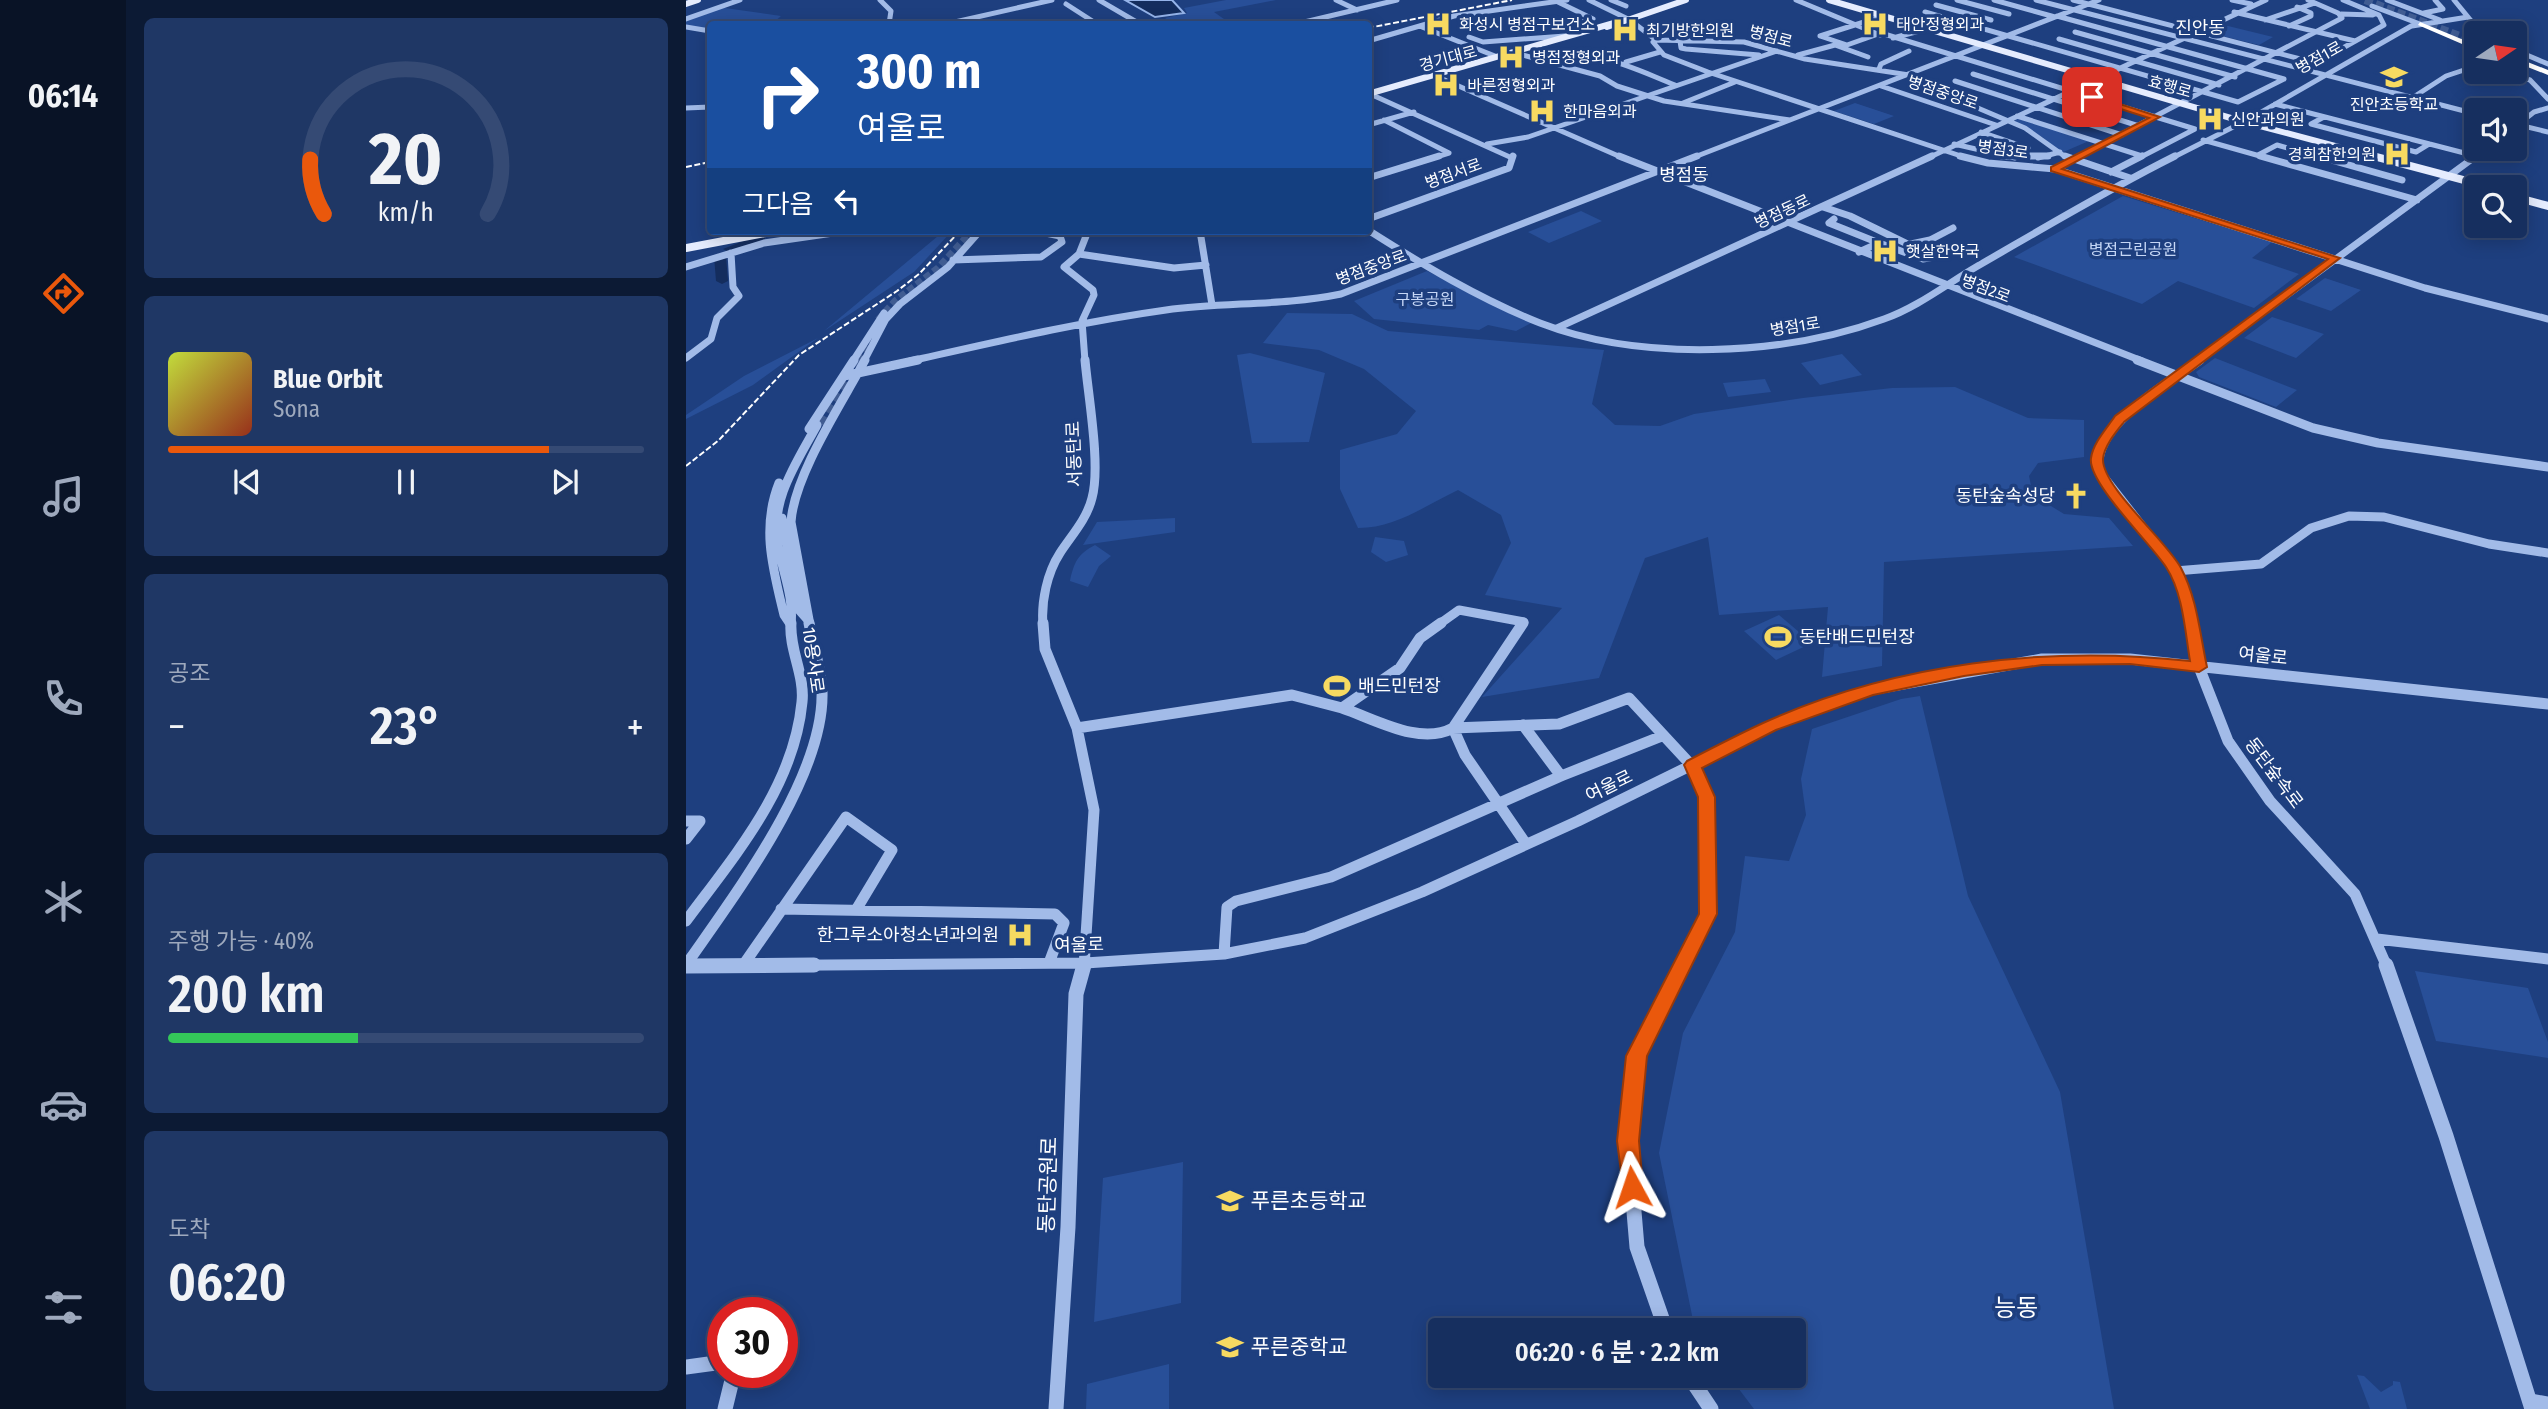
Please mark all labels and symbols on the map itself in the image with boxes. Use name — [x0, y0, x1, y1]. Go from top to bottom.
hospital icon: 화성시 병점구보건소 — [1423, 9, 1453, 39]
hospital icon: 태안정형외과 — [1860, 9, 1890, 39]
place label: 화성시 병점구보건소 — [1459, 15, 1595, 34]
hospital icon: 최기방한의원 — [1610, 15, 1640, 45]
place label: 태안정형외과 — [1896, 15, 1985, 34]
district label: 진안동 — [2175, 17, 2225, 39]
place label: 최기방한의원 — [1646, 21, 1734, 40]
north arrow — [2464, 21, 2527, 84]
street label: 병점로 — [1747, 22, 1795, 51]
street label: 병점1로 — [2293, 37, 2346, 78]
street label: 경기대로 — [1417, 42, 1479, 75]
hospital icon: 병점정형외과 — [1496, 42, 1526, 72]
place label: 병점정형외과 — [1532, 48, 1621, 67]
school or university icon: 진안초등학교 — [2379, 62, 2409, 92]
pin — [2062, 67, 2122, 127]
hospital icon: 바른정형외과 — [1431, 70, 1461, 100]
street label: 효행로 — [2146, 71, 2194, 102]
street label: 병점중앙로 — [1905, 72, 1981, 114]
place label: 바른정형외과 — [1467, 76, 1556, 95]
place label: 진안초등학교 — [2350, 95, 2438, 114]
hospital icon: 한마음외과 — [1527, 96, 1557, 126]
place label: 한마음외과 — [1563, 102, 1637, 121]
hospital icon: 신안과의원 — [2195, 104, 2225, 134]
place label: 신안과의원 — [2231, 110, 2305, 129]
street label: 병점3로 — [1976, 137, 2030, 163]
hospital icon: 경희참한의원 — [2382, 139, 2412, 169]
place label: 경희참한의원 — [2288, 145, 2376, 164]
street label: 병점서로 — [1422, 154, 1484, 192]
district label: 병점동 — [1659, 164, 1709, 186]
street label: 병점동로 — [1752, 190, 1813, 233]
hospital icon: 햇살한약국 — [1870, 236, 1900, 266]
park label: 병점근린공원 — [2089, 240, 2177, 259]
place label: 햇살한약국 — [1906, 242, 1980, 261]
street label: 병점중앙로 — [1333, 246, 1409, 289]
street label: 병점2로 — [1959, 270, 2013, 307]
park label: 구봉공원 — [1396, 290, 1454, 309]
street label: 병점1로 — [1769, 313, 1822, 340]
street label: 서동탄로 — [1062, 421, 1086, 487]
church icon: 동탄숲속성당 — [2061, 481, 2091, 511]
place label: 동탄숲속성당 — [1956, 485, 2055, 507]
sports icon: 동탄배드민턴장 — [1763, 622, 1793, 652]
street label: 10용사로 — [798, 626, 828, 694]
place label: 동탄배드민턴장 — [1799, 626, 1915, 648]
street label: 여울로 — [2237, 642, 2289, 670]
sports icon: 배드민턴장 — [1322, 671, 1352, 701]
place label: 배드민턴장 — [1358, 675, 1441, 697]
street label: 동탄숲속로 — [2240, 733, 2308, 813]
street label: 여울로 — [1582, 765, 1636, 807]
hospital icon: 한그루소아청소년과의원 — [1005, 920, 1035, 950]
place label: 한그루소아청소년과의원 — [817, 924, 999, 946]
street label: 여울로 — [1054, 934, 1104, 956]
street label: 동탄공원로 — [1033, 1136, 1063, 1234]
position arrow — [1595, 1150, 1669, 1224]
school or university icon: 푸른초등학교 — [1215, 1186, 1245, 1216]
place label: 푸른초등학교 — [1251, 1188, 1367, 1214]
district label: 능동 — [1994, 1294, 2038, 1322]
speed limit sign: 30 — [707, 1297, 798, 1388]
school or university icon: 푸른중학교 — [1215, 1332, 1245, 1362]
place label: 푸른중학교 — [1251, 1334, 1348, 1360]

